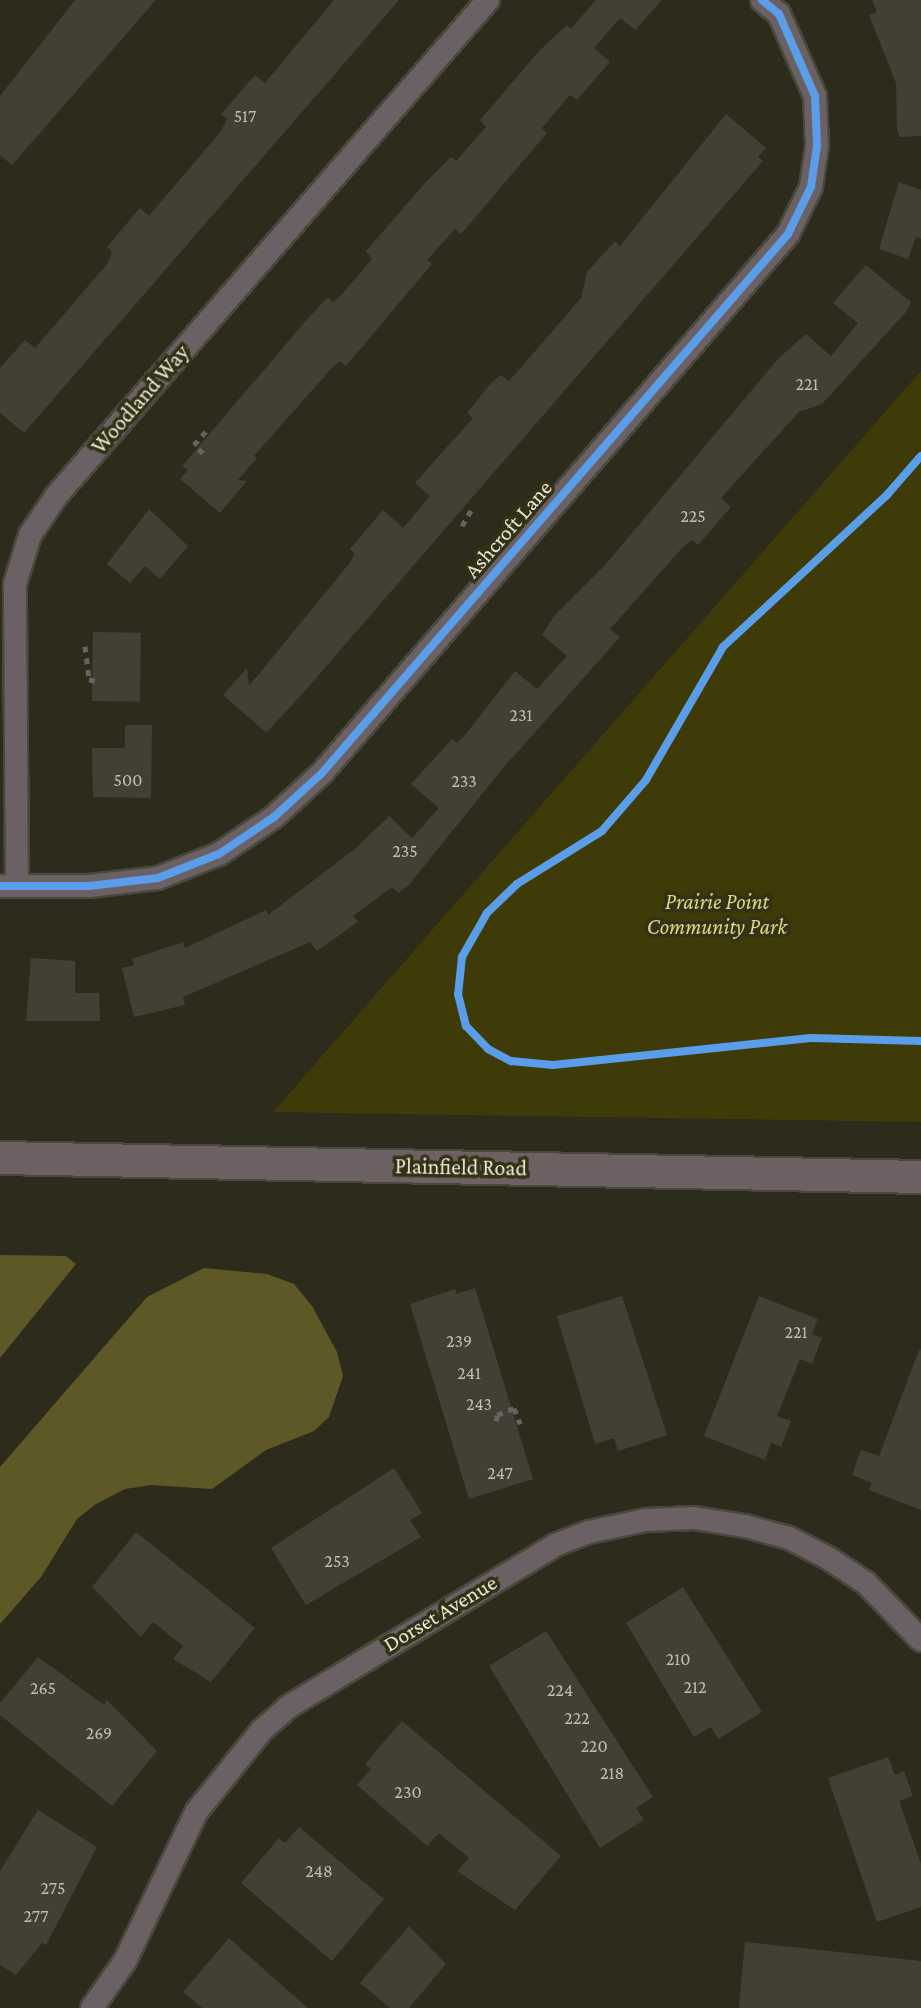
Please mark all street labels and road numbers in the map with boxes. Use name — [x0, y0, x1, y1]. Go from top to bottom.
street label: Woodland Way — [86, 339, 194, 459]
street label: Ashcroft Lane — [458, 475, 558, 583]
street label: Plainfield Road — [395, 1153, 527, 1181]
street label: Dorset Avenue — [378, 1569, 502, 1657]

